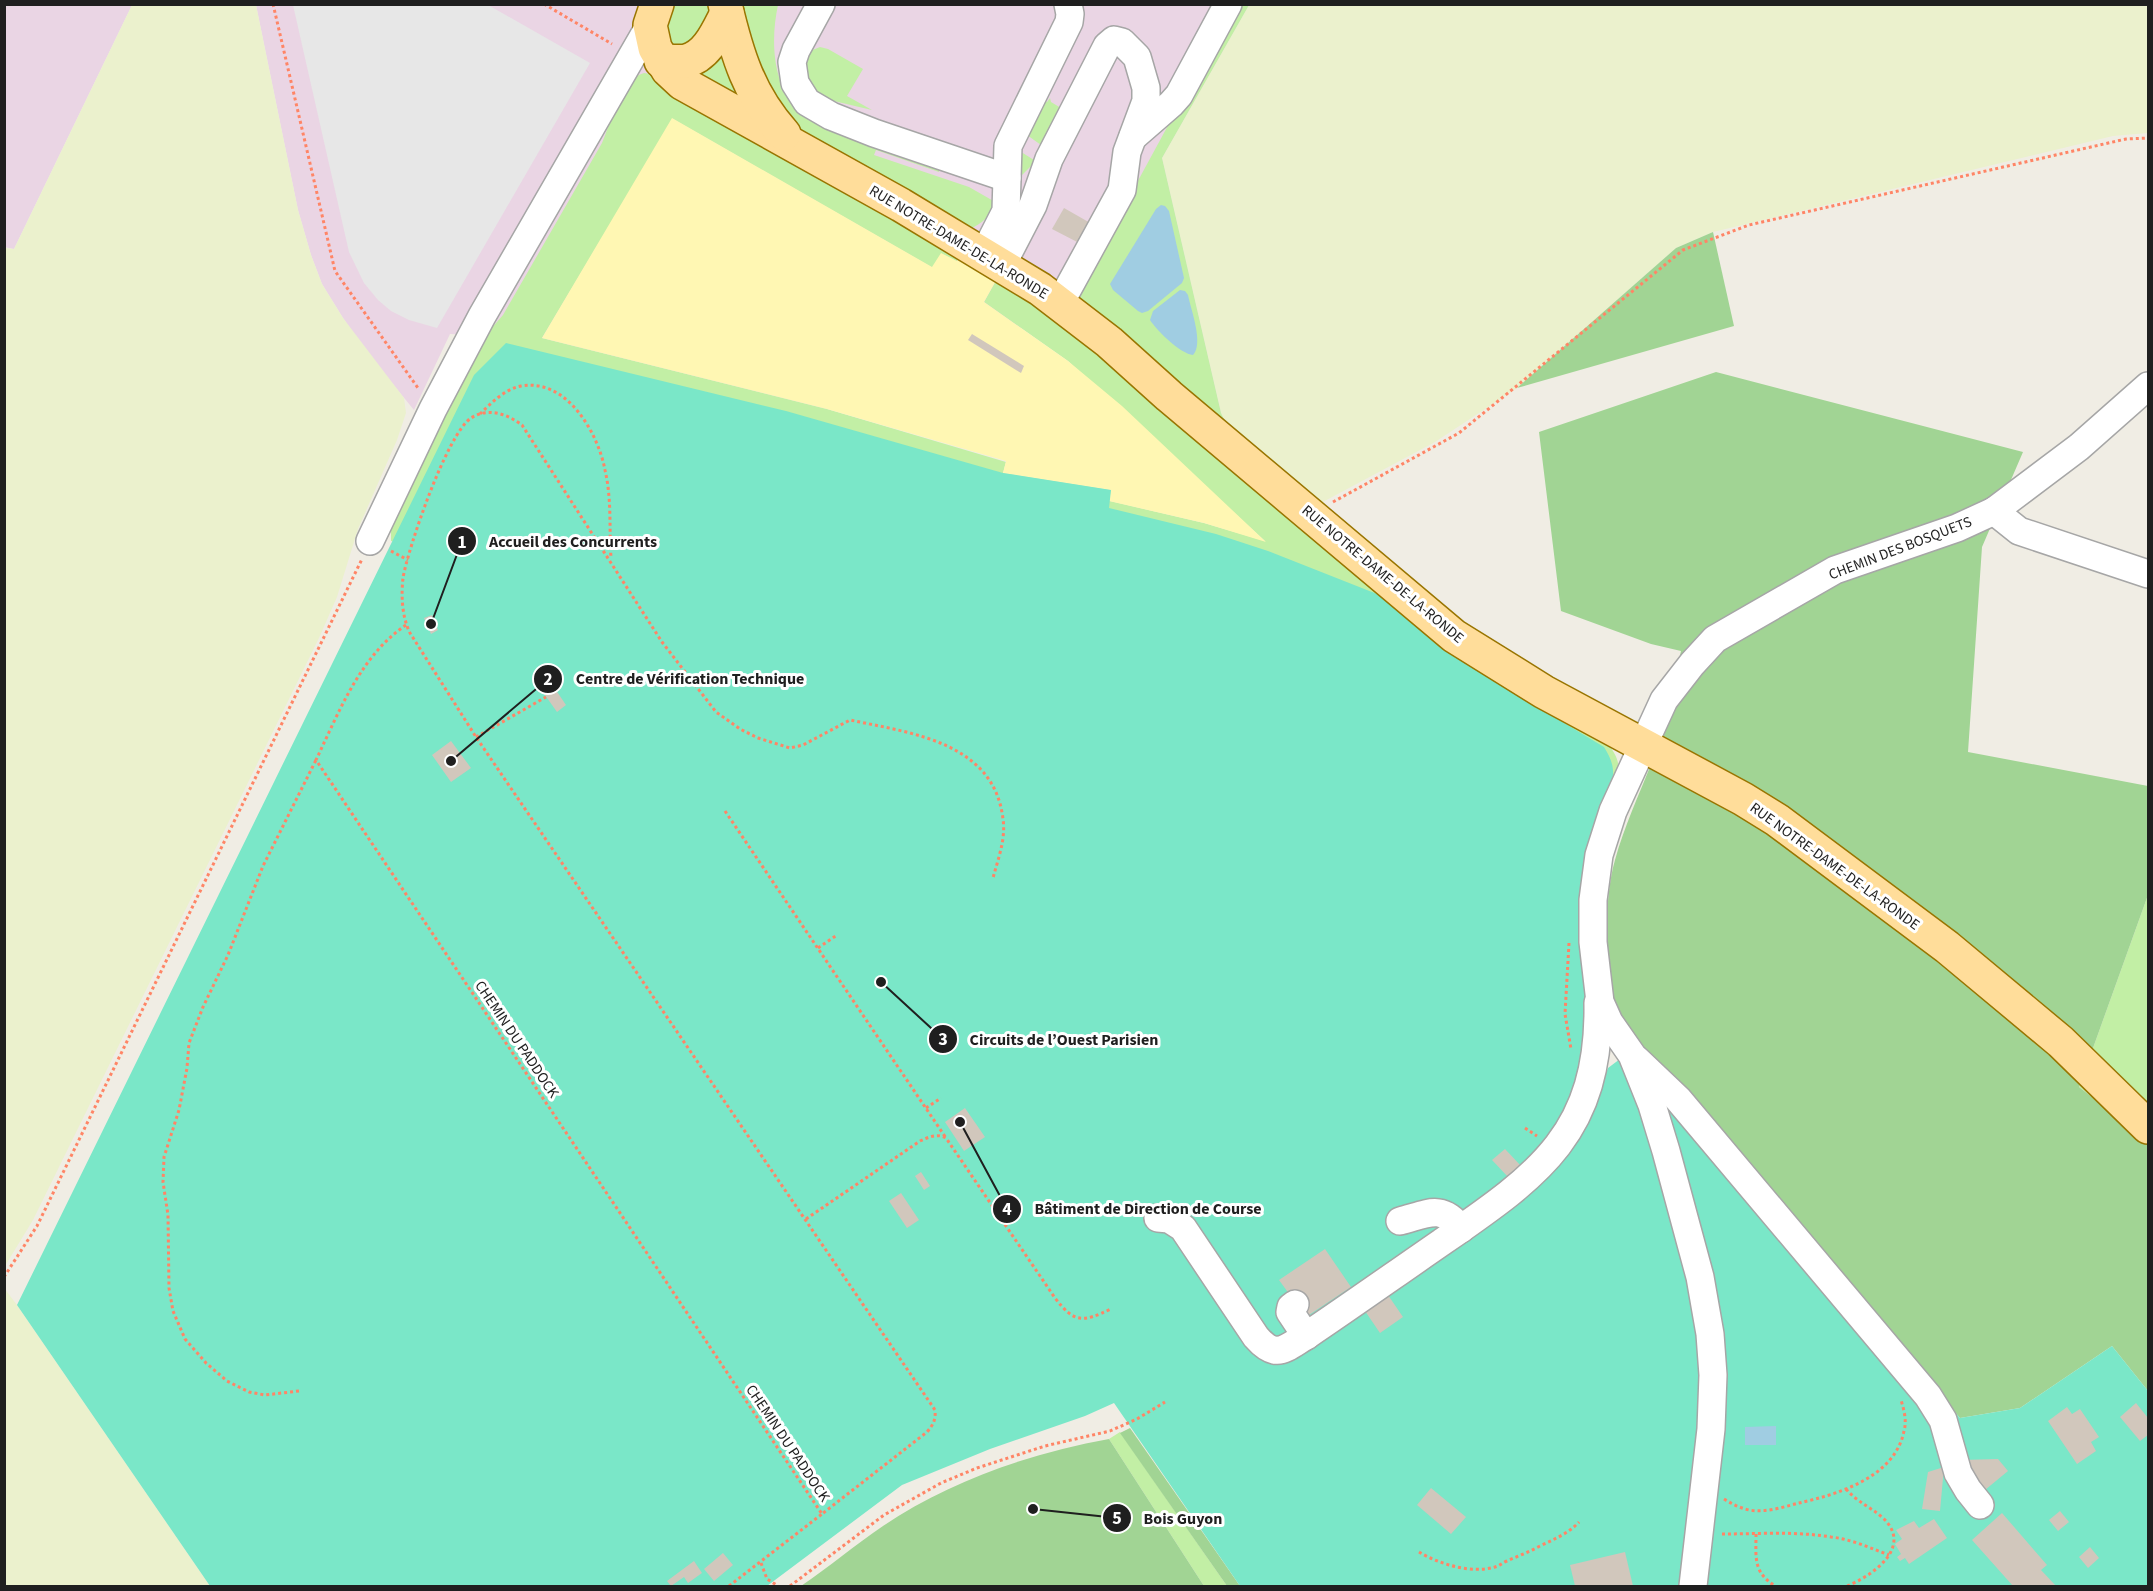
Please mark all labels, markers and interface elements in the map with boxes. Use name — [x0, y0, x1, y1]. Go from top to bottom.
street label: RUE NOTRE-DAME-DE-LA-RONDE — [865, 181, 1052, 304]
street label: RUE NOTRE-DAME-DE-LA-RONDE — [1297, 500, 1468, 649]
street label: CHEMIN DES BOSQUETS — [1826, 511, 1975, 585]
callout: Accueil des Concurrents — [447, 524, 669, 558]
text: 1 — [457, 530, 467, 555]
text: Accueil des Concurrents — [488, 531, 657, 553]
callout: Centre de Vérification Technique — [533, 662, 816, 696]
text: 2 — [543, 667, 553, 692]
text: Centre de Vérification Technique — [576, 668, 804, 690]
street label: RUE NOTRE-DAME-DE-LA-RONDE — [1745, 798, 1924, 935]
street label: CHEMIN DU PADDOCK — [469, 976, 564, 1102]
callout: Circuits de l’Ouest Parisien — [928, 1022, 1171, 1056]
text: 3 — [938, 1027, 948, 1052]
text: Circuits de l’Ouest Parisien — [970, 1029, 1158, 1051]
callout: Bâtiment de Direction de Course — [992, 1192, 1274, 1226]
text: 4 — [1002, 1197, 1012, 1222]
text: Bâtiment de Direction de Course — [1034, 1198, 1262, 1220]
street label: CHEMIN DU PADDOCK — [740, 1380, 835, 1506]
callout: Bois Guyon — [1102, 1501, 1235, 1535]
text: 5 — [1112, 1506, 1122, 1531]
text: Bois Guyon — [1144, 1508, 1222, 1530]

